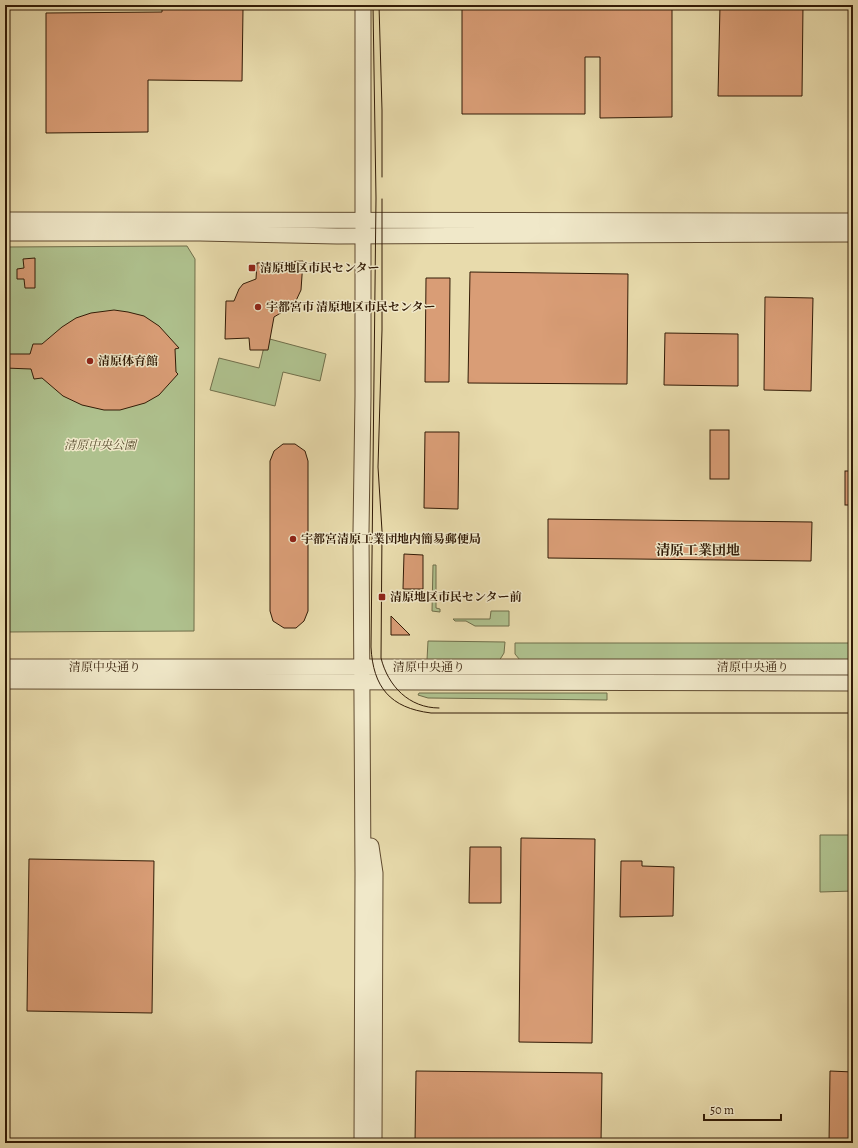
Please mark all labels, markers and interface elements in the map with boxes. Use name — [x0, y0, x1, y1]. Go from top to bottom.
place label: 清原地区市民センター — [260, 260, 380, 276]
marker: 清原地区市民センター — [247, 263, 257, 273]
place label: 宇都宮市 清原地区市民センター — [266, 299, 436, 315]
marker: 宇都宮市 清原地区市民センター — [253, 302, 263, 312]
place label: 清原体育館 — [98, 353, 158, 369]
marker: 清原体育館 — [85, 356, 95, 366]
park label: 清原中央公園 — [64, 437, 138, 453]
place label: 宇都宮清原工業団地内簡易郵便局 — [301, 531, 481, 547]
marker: 宇都宮清原工業団地内簡易郵便局 — [288, 534, 298, 544]
district label: 清原工業団地 — [656, 541, 740, 560]
place label: 清原地区市民センター前 — [390, 589, 522, 605]
marker: 清原地区市民センター前 — [377, 592, 387, 602]
street label: 清原中央通り — [69, 659, 141, 675]
street label: 清原中央通り — [393, 659, 465, 675]
street label: 清原中央通り — [717, 659, 789, 675]
scale bar — [704, 1096, 781, 1122]
text: 50 m — [710, 1102, 734, 1118]

